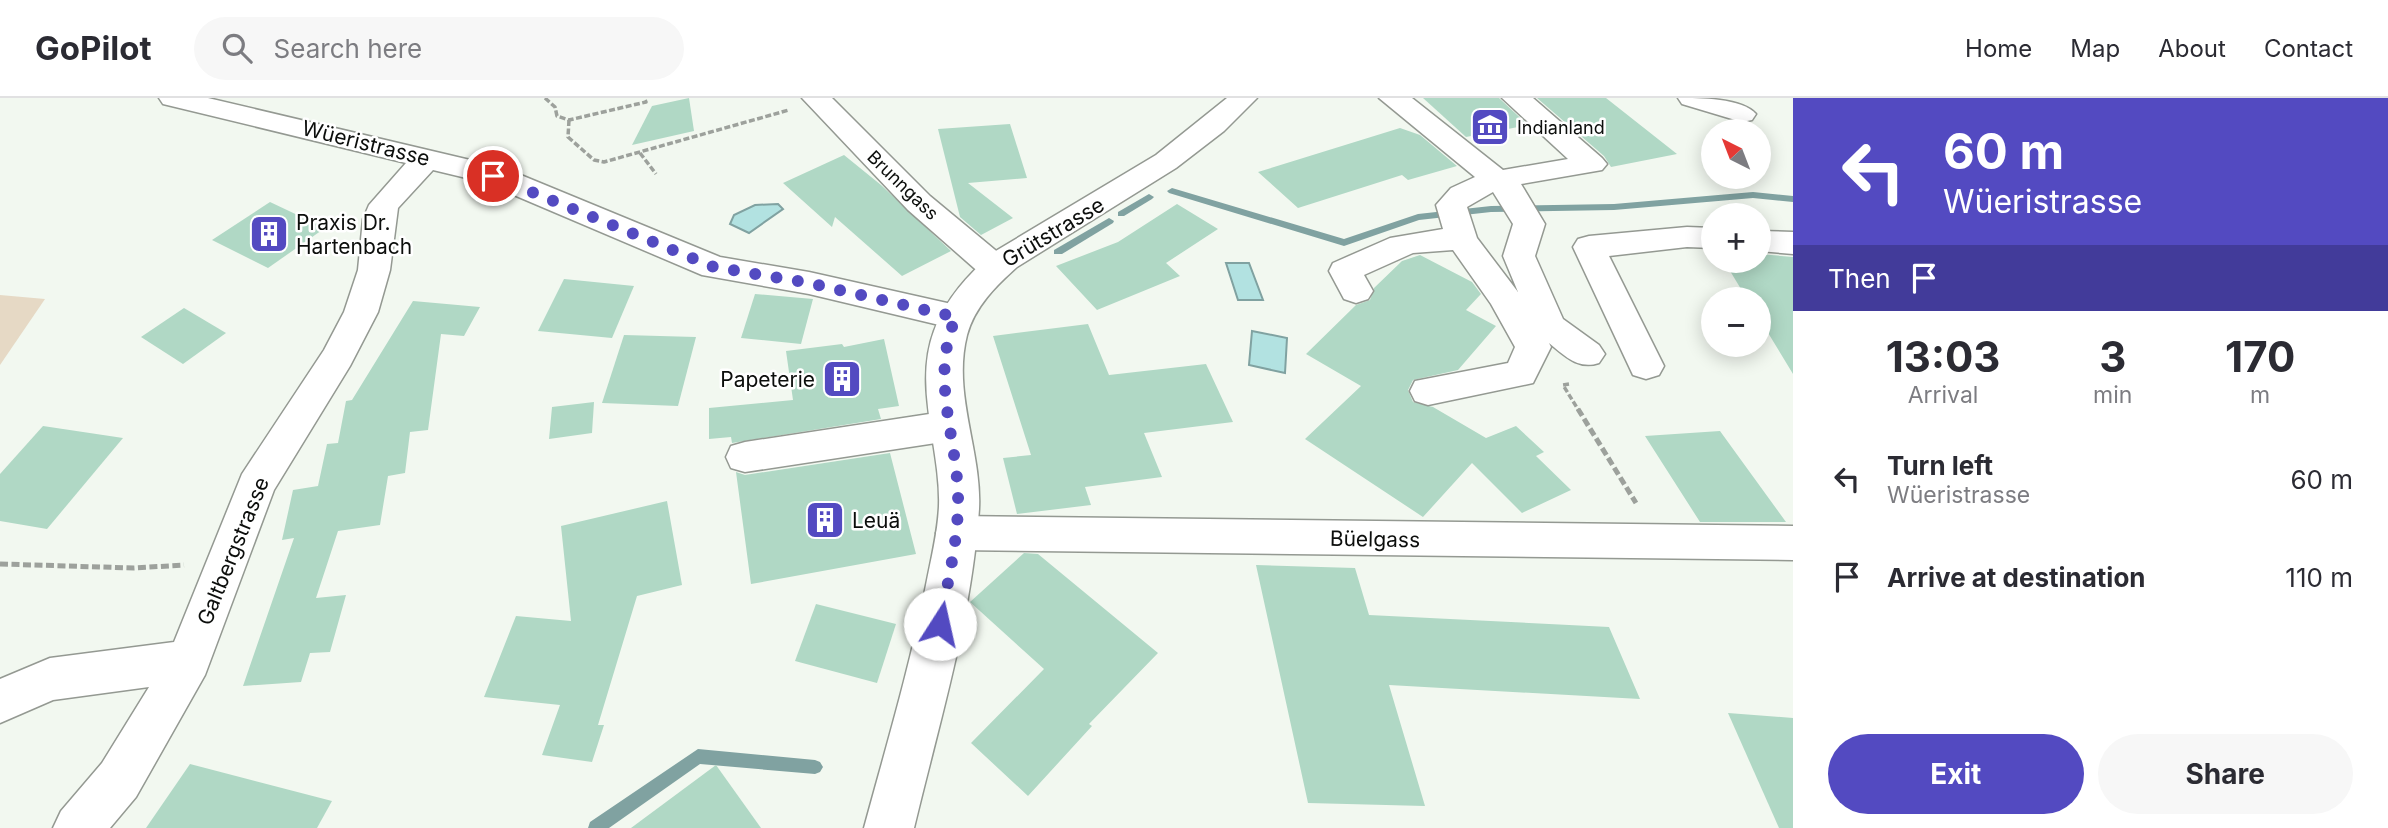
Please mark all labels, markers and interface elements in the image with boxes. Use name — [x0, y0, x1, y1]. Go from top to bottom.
search box — [194, 17, 684, 80]
text: GoPilot — [35, 28, 152, 68]
icon: search — [218, 29, 256, 67]
text: Search here — [274, 33, 422, 64]
text: Home — [1965, 34, 2032, 63]
text: Map — [2070, 34, 2120, 63]
text: About — [2158, 34, 2226, 63]
text: Contact — [2264, 34, 2353, 63]
museum icon: Indianland — [1469, 106, 1511, 148]
street label: Wüeristrasse — [300, 115, 432, 171]
place label: Indianland — [1517, 117, 1605, 138]
north arrow — [1701, 119, 1771, 189]
map controls — [1701, 119, 1771, 357]
text: 60 m — [1943, 122, 2064, 181]
icon: left — [1828, 126, 1919, 217]
pin — [463, 146, 523, 206]
street label: Brunngass — [863, 146, 943, 224]
icon: arrive — [474, 157, 512, 195]
text: Wüeristrasse — [1943, 182, 2142, 221]
street label: Grütstrasse — [997, 192, 1109, 272]
button: + — [1701, 203, 1771, 273]
place label: Praxis Dr. Hartenbach — [296, 210, 412, 259]
building icon: Praxis Dr. Hartenbach — [248, 213, 290, 255]
icon: arrive — [1905, 259, 1943, 297]
text: Then — [1828, 263, 1891, 294]
button: − — [1701, 287, 1771, 357]
text: 13:03 — [1886, 331, 2000, 382]
text: 3 — [2099, 331, 2126, 382]
text: 170 — [2225, 331, 2295, 382]
building icon: Papeterie — [821, 358, 863, 400]
place label: Papeterie — [720, 367, 815, 392]
text: Arrival — [1908, 381, 1978, 409]
text: min — [2093, 381, 2132, 409]
text: m — [2250, 381, 2270, 409]
text: Turn left — [1887, 450, 1993, 481]
icon: left — [1828, 460, 1866, 498]
text: 60 m — [2290, 464, 2353, 495]
street label: Galtbergstrasse — [192, 473, 274, 629]
text: Wüeristrasse — [1887, 481, 2030, 509]
building icon: Leuä — [804, 499, 846, 541]
place label: Leuä — [852, 508, 900, 533]
street label: Büelgass — [1330, 526, 1420, 552]
icon: arrive — [1828, 558, 1866, 596]
text: Arrive at destination — [1887, 562, 2146, 593]
text: 110 m — [2285, 562, 2353, 593]
position arrow — [903, 587, 977, 661]
button: Exit — [1828, 734, 2084, 814]
button: Share — [2098, 734, 2353, 814]

